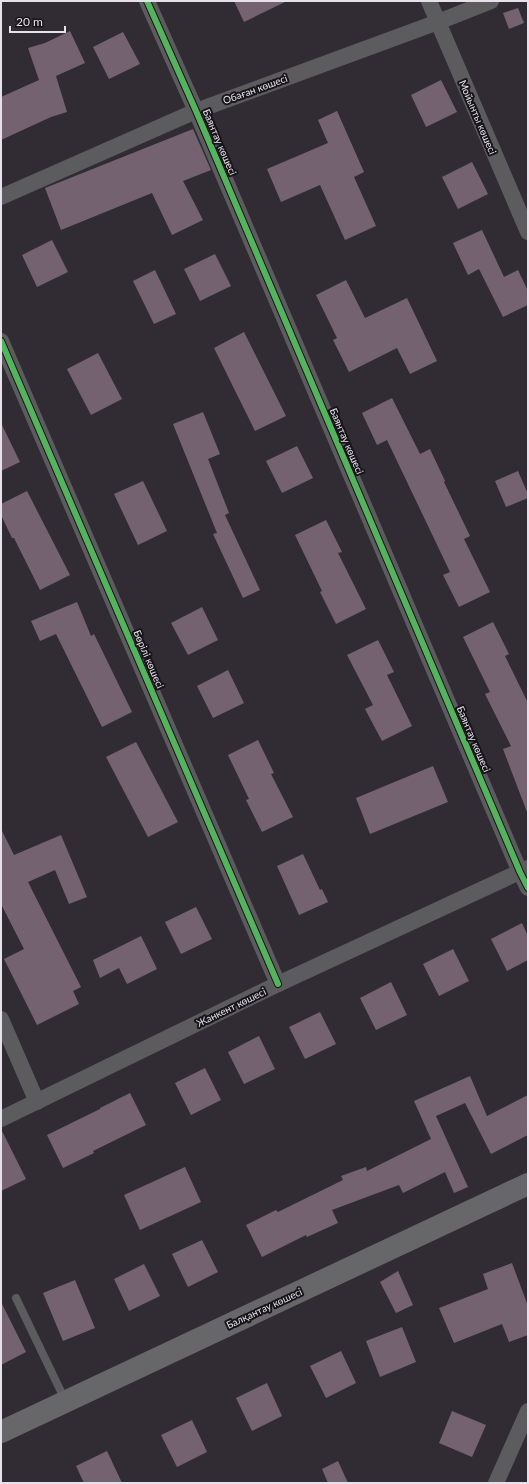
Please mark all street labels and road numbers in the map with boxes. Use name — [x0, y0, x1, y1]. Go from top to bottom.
street label: Обаған көшесі — [221, 72, 289, 106]
street label: Мойынты көшесі — [457, 78, 499, 156]
street label: Баянтау көшесі — [201, 107, 239, 177]
street label: Баянтау көшесі — [328, 406, 366, 476]
street label: Бөрілі көшесі — [131, 628, 167, 690]
street label: Баянтау көшесі — [455, 704, 493, 774]
street label: Жанкент көшесі — [194, 985, 268, 1029]
street label: Балқантау көшесі — [224, 1285, 304, 1331]

